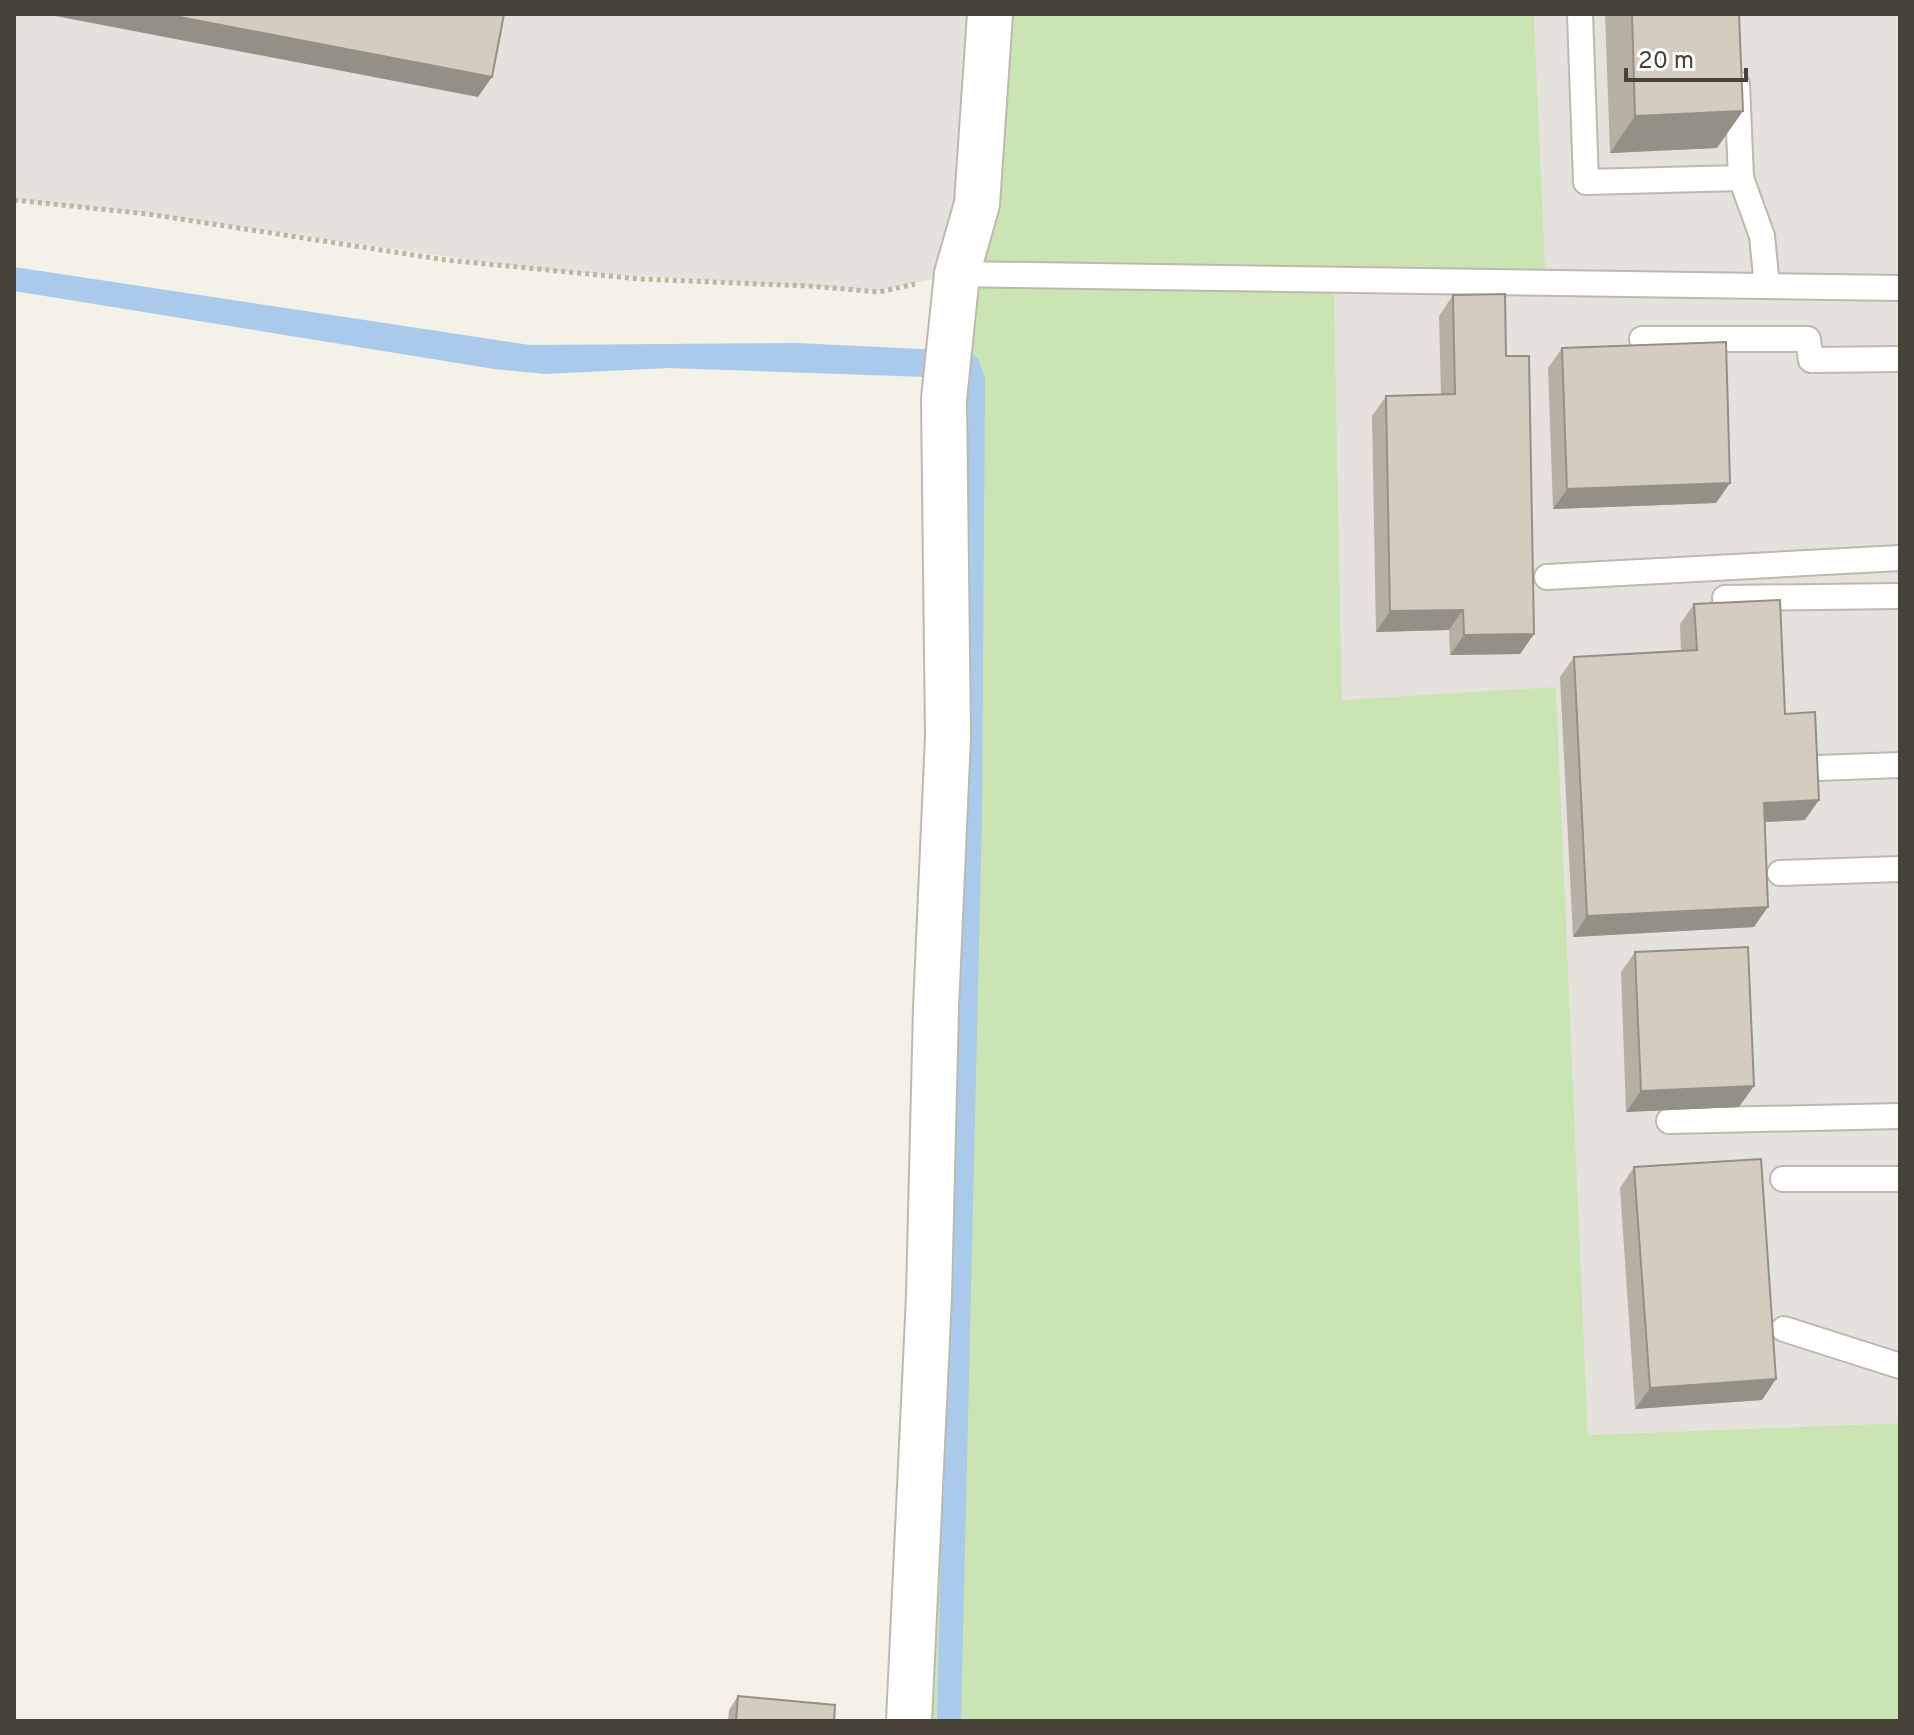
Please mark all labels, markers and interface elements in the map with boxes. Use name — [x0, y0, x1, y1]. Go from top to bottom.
scale bar — [1626, 32, 1746, 82]
text: 20 m — [1638, 47, 1694, 77]

